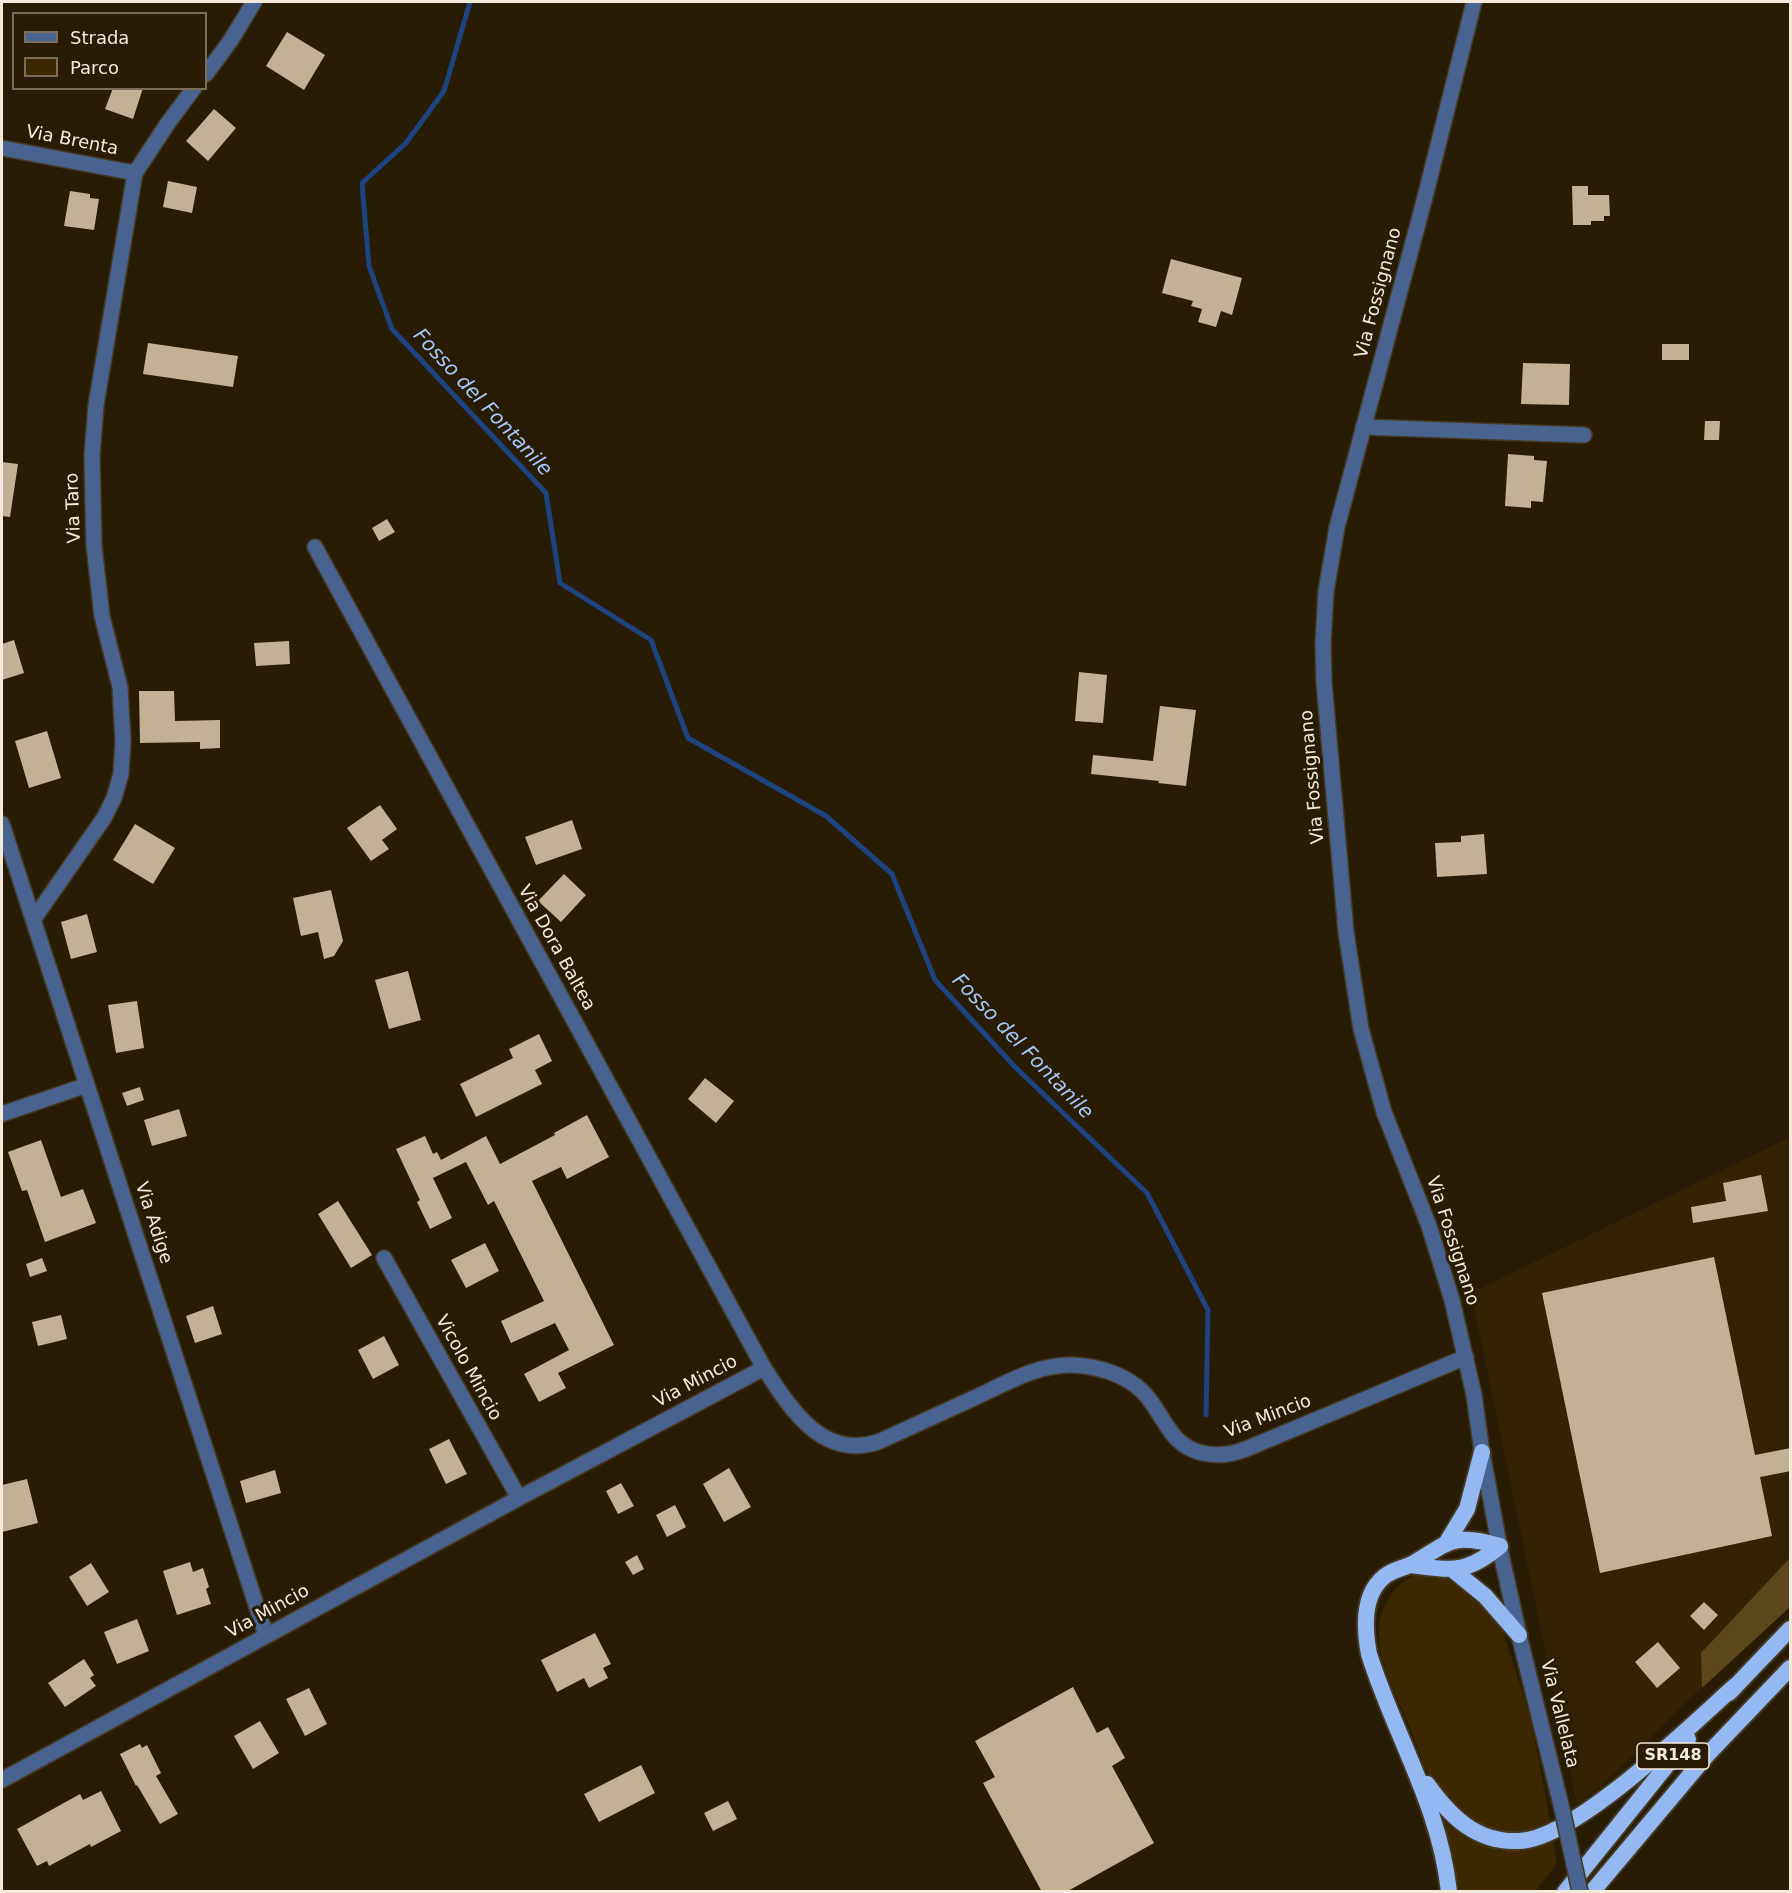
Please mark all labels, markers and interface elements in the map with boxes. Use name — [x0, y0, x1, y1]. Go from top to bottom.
legend — [12, 12, 207, 90]
text: Strada — [70, 27, 129, 48]
text: Parco — [70, 57, 119, 78]
street label: Via Brenta — [24, 121, 120, 161]
street label: Via Fossignano — [1351, 225, 1407, 361]
water label: Fosso del Fontanile — [408, 324, 556, 482]
street label: Via Taro — [62, 472, 86, 544]
street label: Via Fossignano — [1296, 709, 1330, 845]
street label: Via Dora Baltea — [513, 881, 599, 1015]
water label: Fosso del Fontanile — [946, 969, 1098, 1125]
street label: Via Fossignano — [1421, 1174, 1483, 1308]
street label: Via Adige — [130, 1179, 176, 1267]
street label: Vicolo Mincio — [430, 1311, 506, 1425]
street label: Via Mincio — [651, 1351, 741, 1413]
street label: Via Mincio — [1221, 1391, 1315, 1443]
street label: Via Mincio — [223, 1580, 313, 1644]
street label: Via Vallelata — [1535, 1658, 1583, 1770]
road number: SR148 — [1637, 1743, 1709, 1769]

